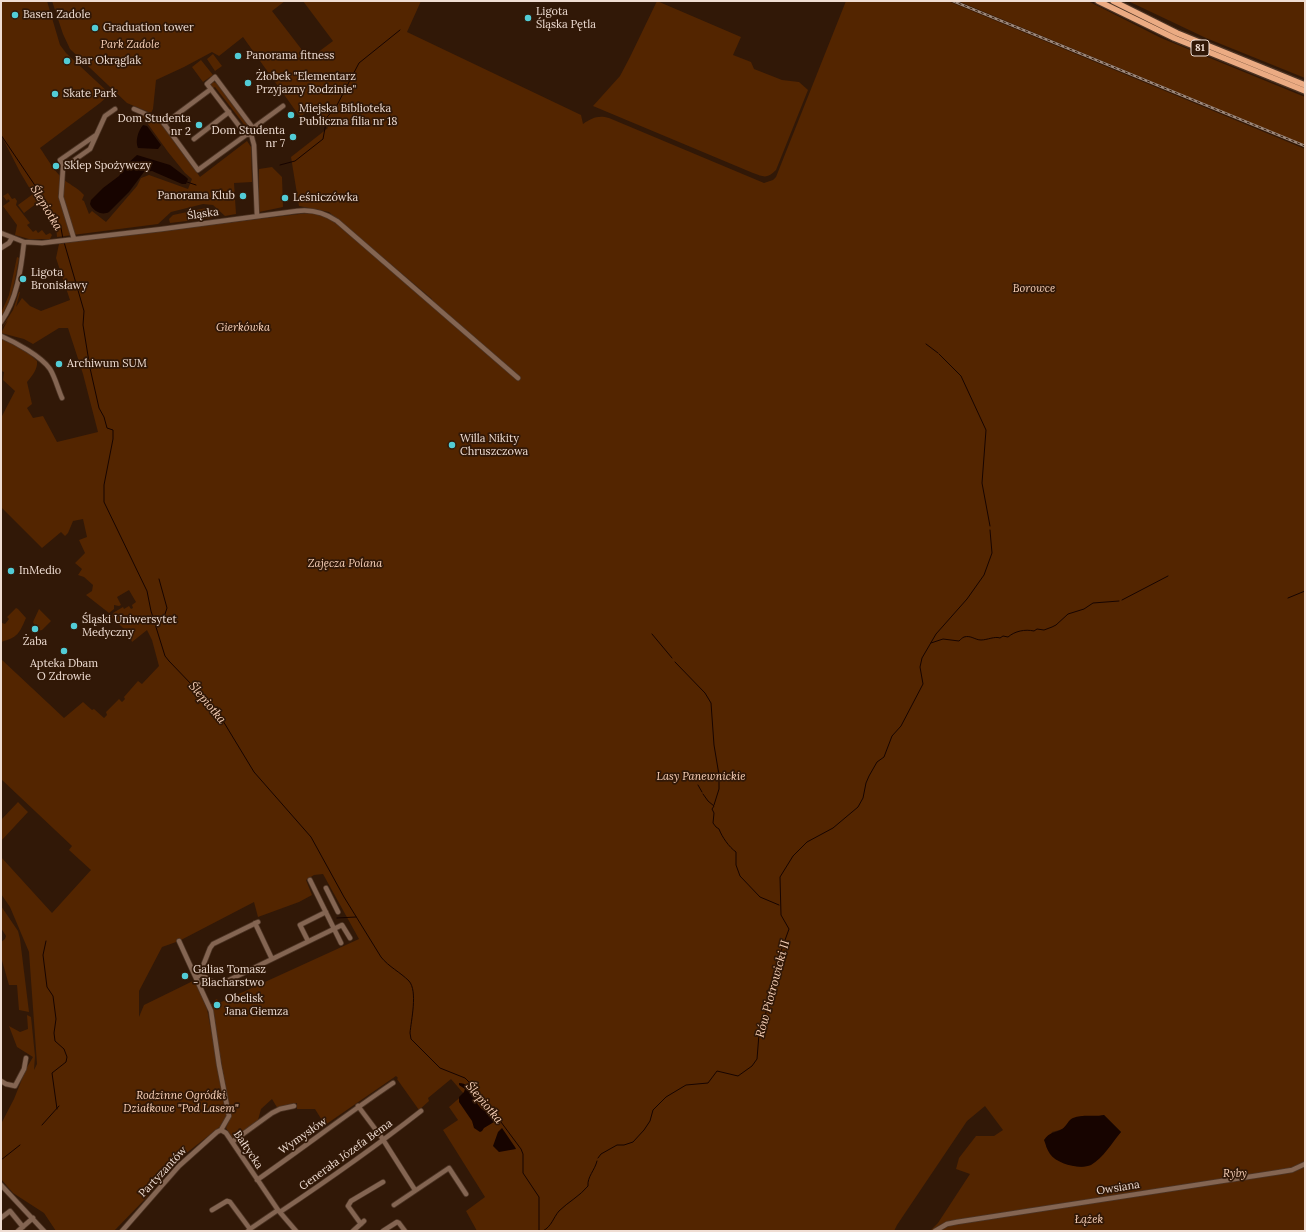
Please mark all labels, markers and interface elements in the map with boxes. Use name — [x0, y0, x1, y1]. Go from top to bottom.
place label: Ligota Śląska Pętla — [536, 5, 596, 31]
place label: Basen Zadole — [23, 8, 90, 22]
marker: Basen Zadole — [10, 10, 20, 20]
marker: Ligota Śląska Pętla — [523, 13, 533, 23]
place label: Graduation tower — [103, 21, 194, 35]
marker: Graduation tower — [90, 23, 100, 33]
park label: Park Zadole — [101, 38, 159, 52]
road number: 81 — [1191, 40, 1209, 56]
place label: Panorama fitness — [246, 49, 334, 63]
marker: Panorama fitness — [233, 51, 243, 61]
place label: Bar Okrąglak — [75, 54, 141, 68]
marker: Bar Okrąglak — [62, 56, 72, 66]
place label: Żłobek "Elementarz Przyjazny Rodzinie" — [256, 70, 356, 96]
marker: Żłobek "Elementarz Przyjazny Rodzinie" — [243, 78, 253, 88]
place label: Skate Park — [63, 87, 117, 101]
marker: Skate Park — [50, 89, 60, 99]
place label: Miejska Biblioteka Publiczna filia nr 18 — [299, 102, 397, 128]
marker: Miejska Biblioteka Publiczna filia nr 18 — [286, 110, 296, 120]
place label: Dom Studenta nr 2 — [118, 112, 191, 138]
marker: Dom Studenta nr 2 — [194, 120, 204, 130]
place label: Dom Studenta nr 7 — [212, 124, 285, 150]
marker: Dom Studenta nr 7 — [288, 132, 298, 142]
place label: Sklep Spożywczy — [64, 159, 151, 173]
marker: Sklep Spożywczy — [51, 161, 61, 171]
water label: Ślepiotka — [27, 183, 65, 233]
place label: Panorama Klub — [157, 189, 235, 203]
marker: Panorama Klub — [238, 191, 248, 201]
place label: Leśniczówka — [293, 191, 358, 205]
marker: Leśniczówka — [280, 193, 290, 203]
street label: Śląska — [186, 205, 220, 223]
place label: Ligota Bronisławy — [31, 266, 87, 292]
marker: Ligota Bronisławy — [18, 274, 28, 284]
park label: Borowce — [1013, 282, 1055, 296]
park label: Gierkówka — [216, 321, 270, 335]
place label: Archiwum SUM — [67, 357, 147, 371]
marker: Archiwum SUM — [54, 359, 64, 369]
place label: Willa Nikity Chruszczowa — [460, 432, 528, 458]
marker: Willa Nikity Chruszczowa — [447, 440, 457, 450]
park label: Zajęcza Polana — [308, 557, 382, 571]
place label: InMedio — [19, 564, 61, 578]
marker: InMedio — [6, 566, 16, 576]
place label: Śląski Uniwersytet Medyczny — [82, 613, 177, 639]
marker: Śląski Uniwersytet Medyczny — [69, 621, 79, 631]
marker: Żaba — [30, 624, 40, 634]
place label: Żaba — [23, 635, 47, 649]
marker: Apteka Dbam O Zdrowie — [59, 646, 69, 656]
place label: Apteka Dbam O Zdrowie — [30, 657, 98, 683]
water label: Ślepiotka — [185, 679, 229, 727]
park label: Lasy Panewnickie — [657, 770, 745, 784]
water label: Rów Piotrowicki II — [753, 939, 793, 1039]
place label: Galias Tomasz - Blacharstwo — [193, 963, 266, 989]
marker: Galias Tomasz - Blacharstwo — [180, 971, 190, 981]
place label: Obelisk Jana Giemza — [225, 992, 288, 1018]
marker: Obelisk Jana Giemza — [212, 1000, 222, 1010]
water label: Ślepiotka — [462, 1079, 506, 1127]
park label: Rodzinne Ogródki Działkowe "Pod Lasem" — [123, 1089, 239, 1115]
street label: Wymysłów — [276, 1115, 330, 1157]
street label: Generała Józefa Bema — [297, 1117, 395, 1193]
street label: Bałtycka — [230, 1128, 266, 1172]
street label: Partyzantów — [136, 1144, 190, 1200]
park label: Ryby — [1223, 1167, 1247, 1181]
street label: Owsiana — [1095, 1178, 1141, 1198]
park label: Łążek — [1075, 1213, 1103, 1227]

